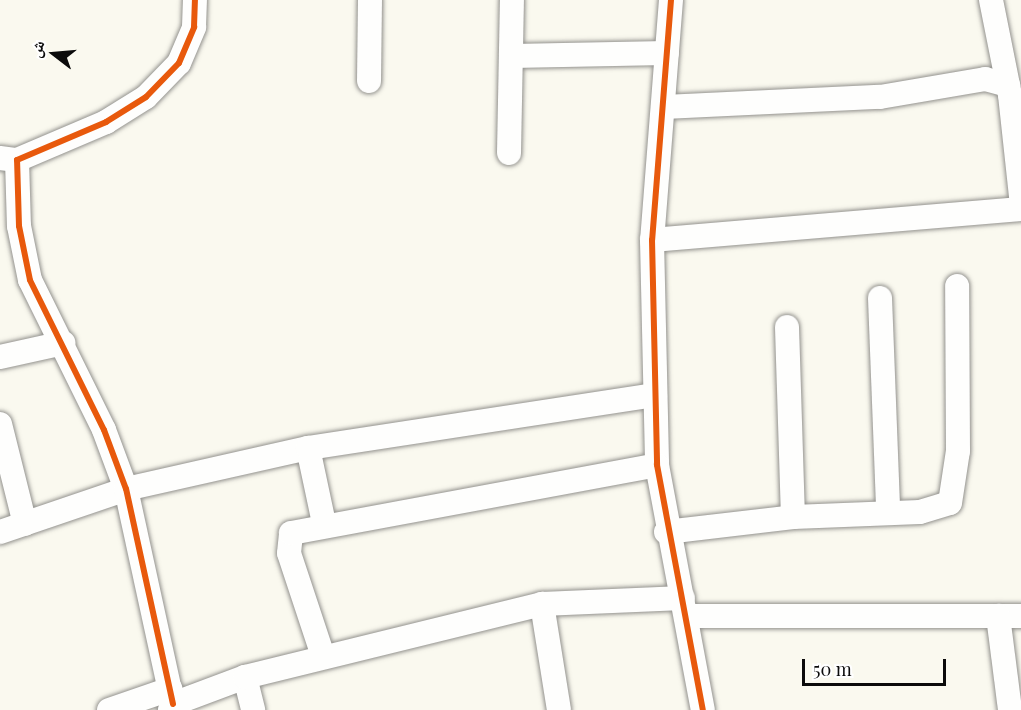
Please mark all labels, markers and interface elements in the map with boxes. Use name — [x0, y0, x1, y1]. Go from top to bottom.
north arrow — [24, 24, 84, 84]
text: ش — [24, 38, 49, 60]
scale bar — [805, 647, 949, 685]
text: 50 m — [813, 657, 852, 681]

